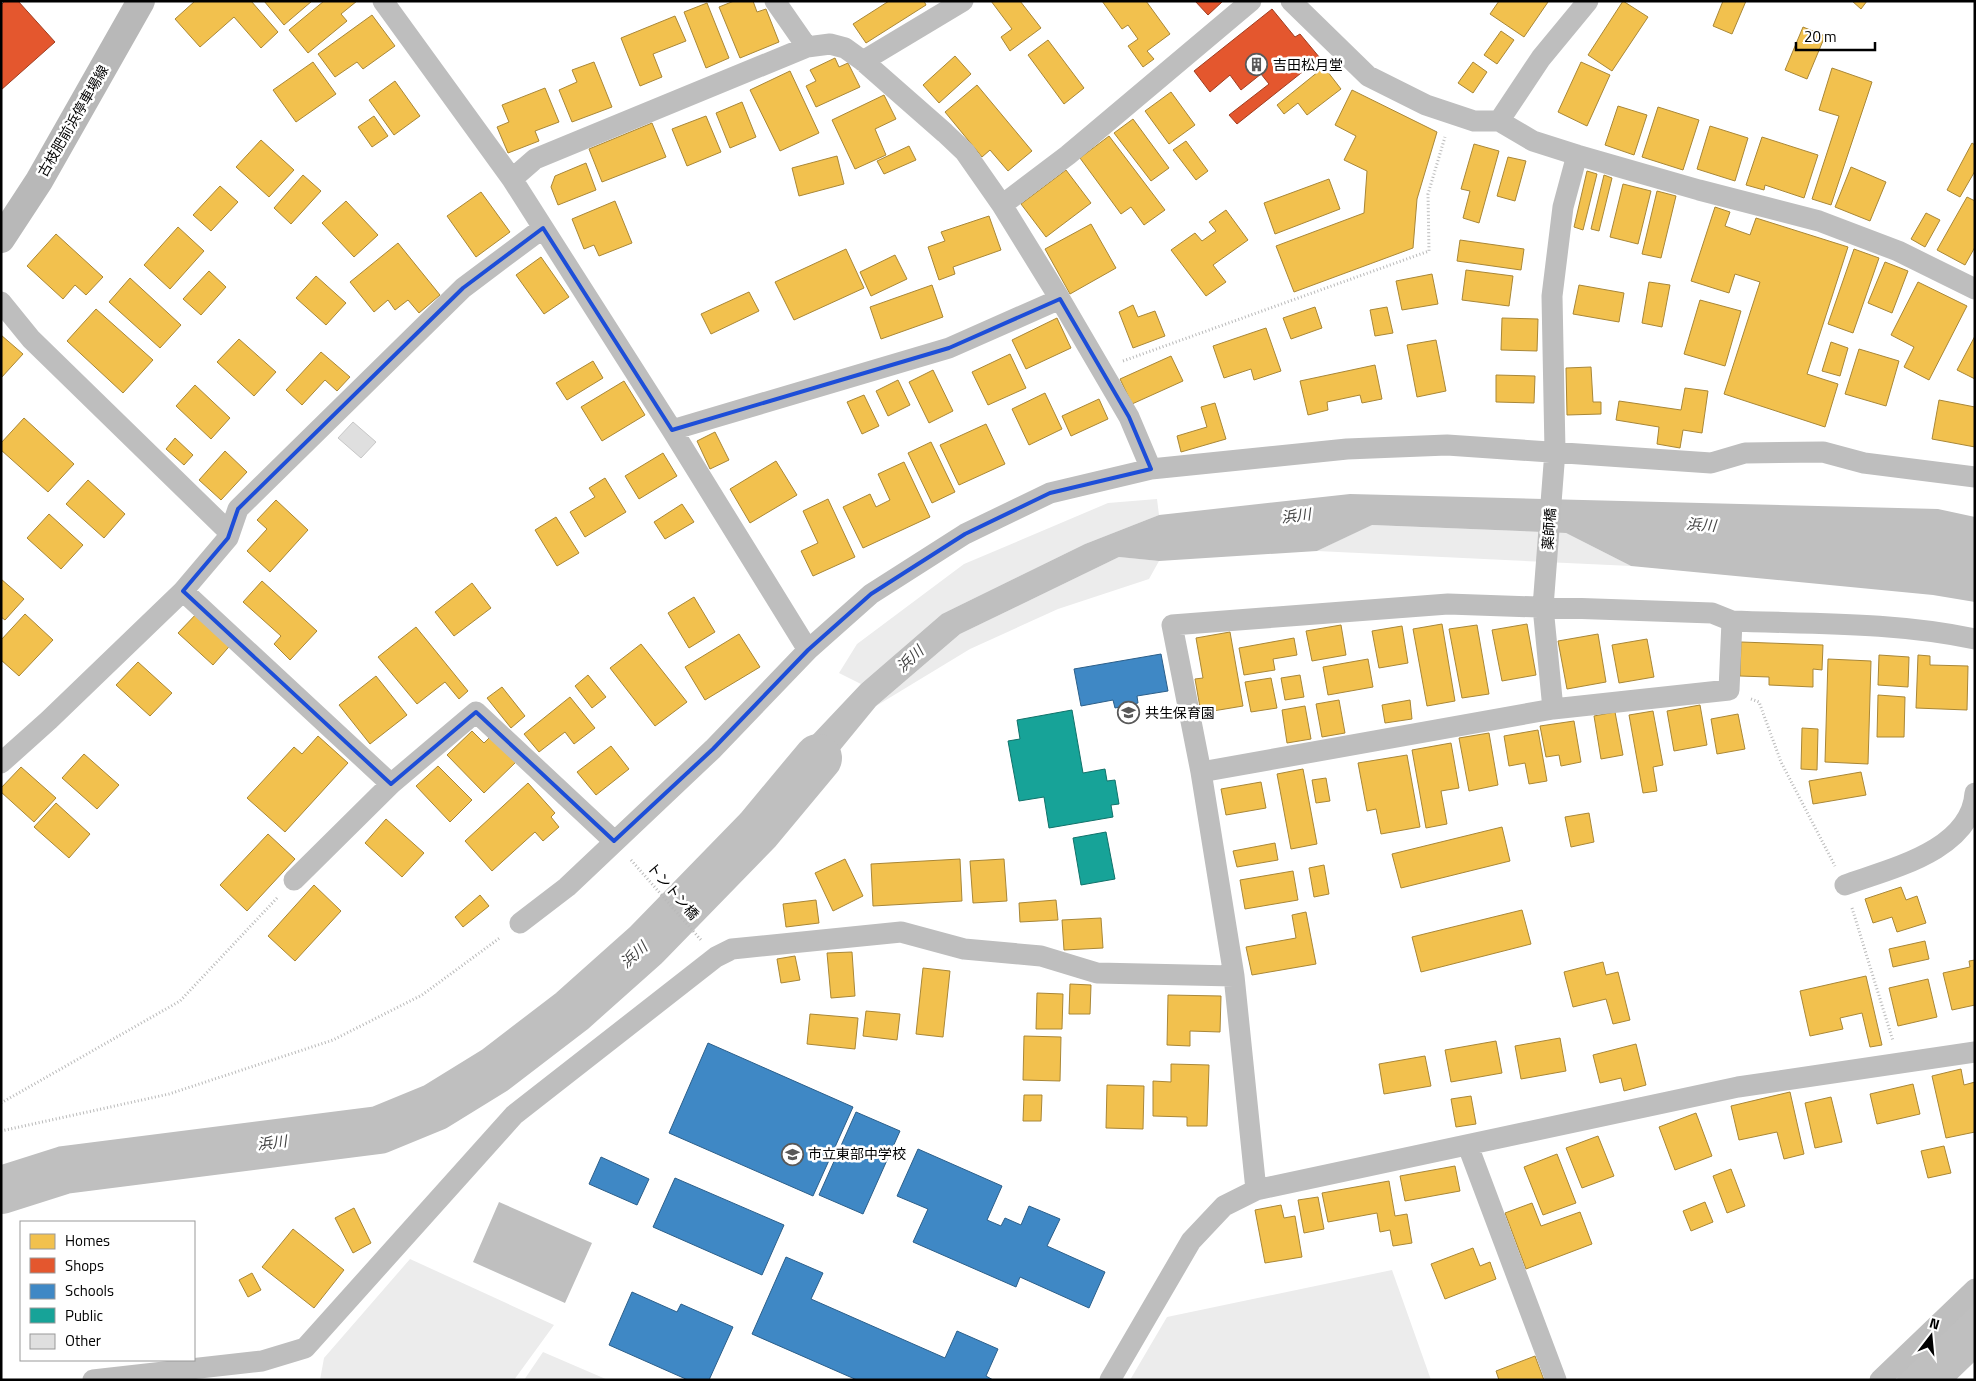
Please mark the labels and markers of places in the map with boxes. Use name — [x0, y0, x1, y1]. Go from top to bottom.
building icon: 吉田松月堂 — [1245, 53, 1269, 77]
place label: 吉田松月堂 — [1273, 54, 1343, 75]
school or university icon: 共生保育園 — [1117, 701, 1141, 725]
place label: 共生保育園 — [1145, 702, 1215, 723]
school or university icon: 市立東部中学校 — [780, 1142, 804, 1166]
place label: 市立東部中学校 — [808, 1143, 906, 1164]

